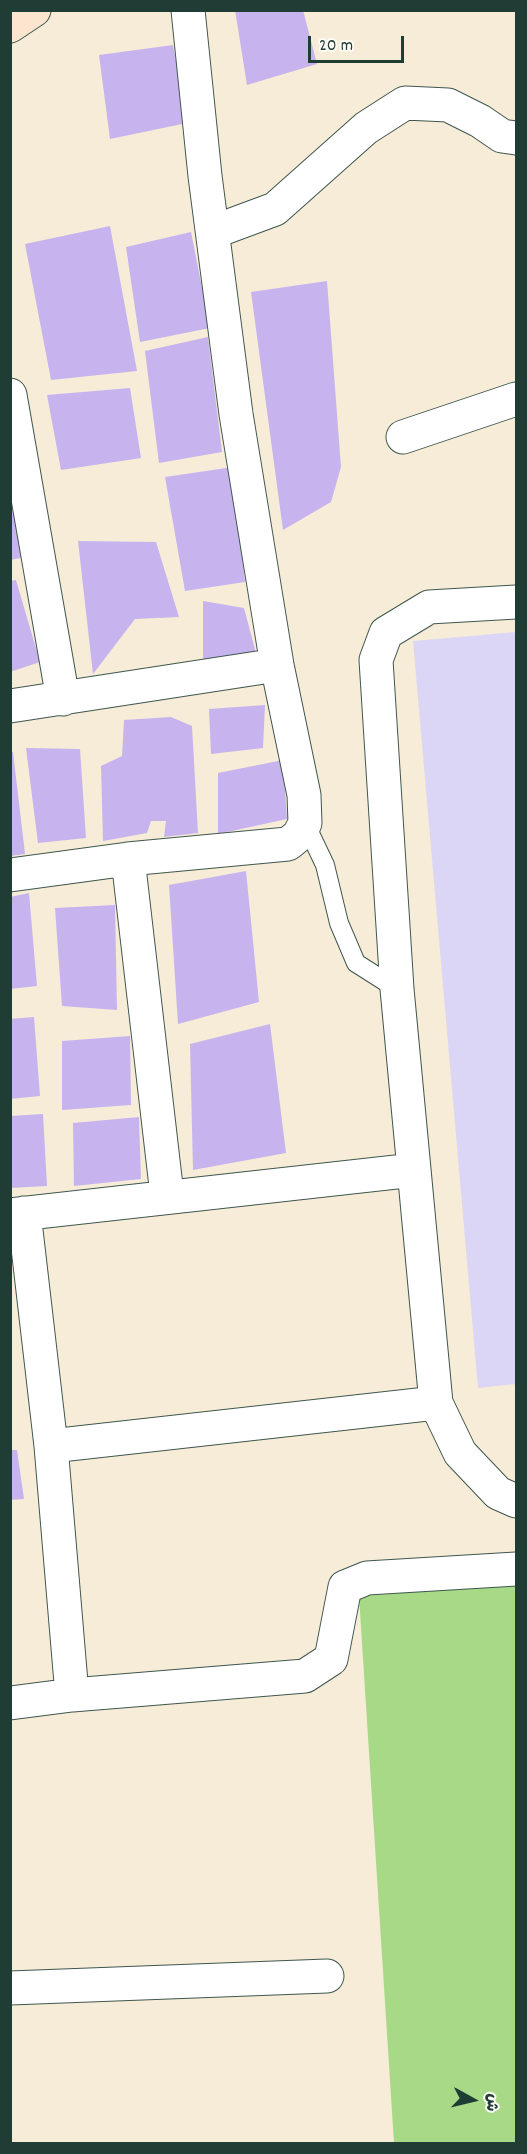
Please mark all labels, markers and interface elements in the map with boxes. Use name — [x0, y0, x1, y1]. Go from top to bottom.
scale bar — [311, 24, 407, 62]
text: 20 m — [319, 34, 353, 59]
north arrow — [443, 2070, 503, 2130]
text: ش — [479, 2092, 504, 2113]

